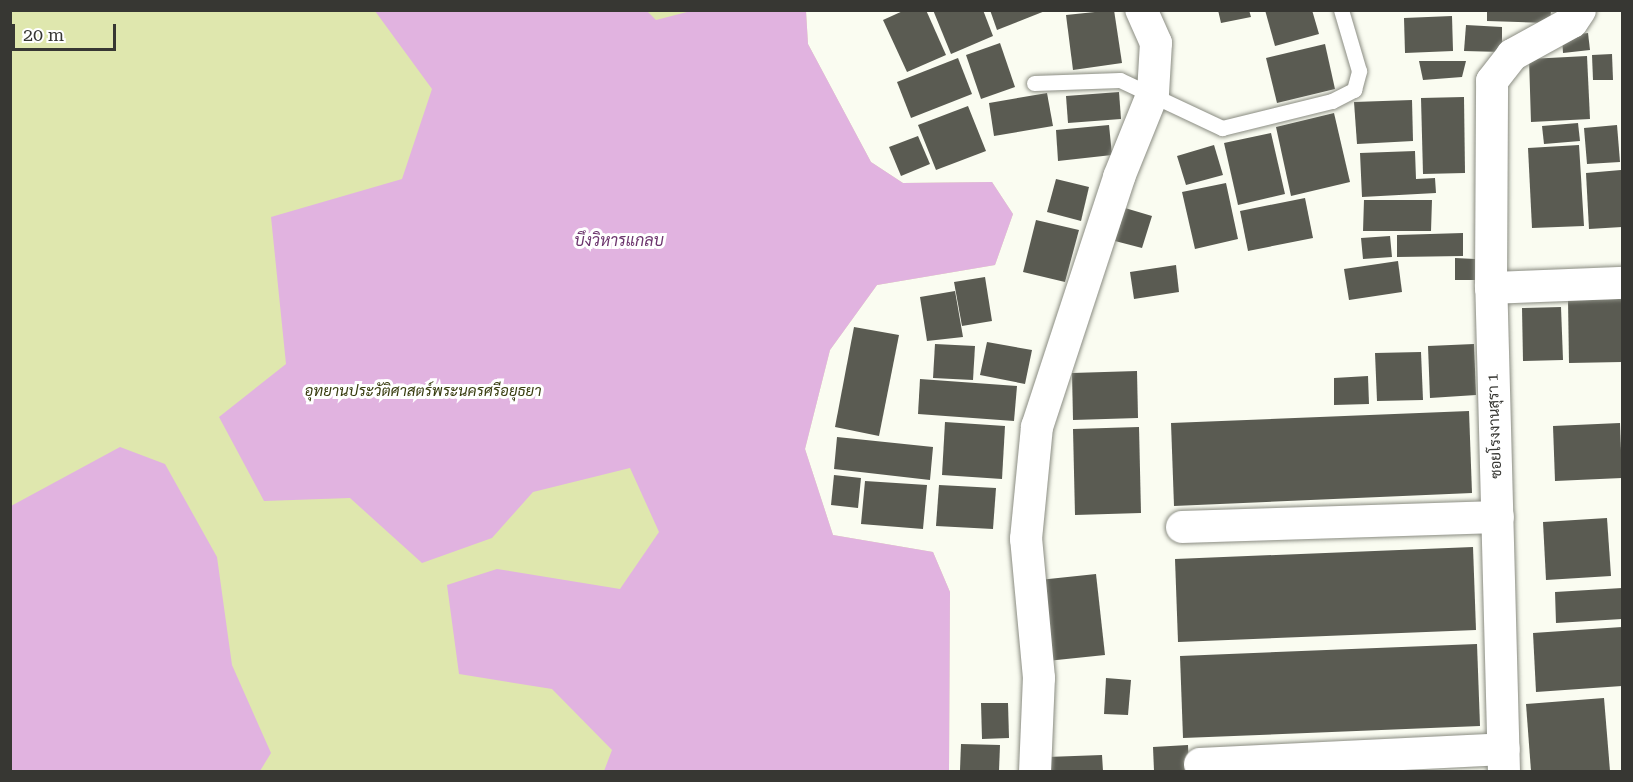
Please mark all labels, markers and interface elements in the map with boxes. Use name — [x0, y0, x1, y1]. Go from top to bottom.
scale bar — [15, 12, 118, 50]
text: 20 m — [23, 24, 64, 45]
water label: บึงวิหารแกลบ — [574, 231, 664, 251]
street label: ซอยโรงงานสุรา 1 — [1484, 373, 1506, 479]
park label: อุทยานประวัติศาสตร์พระนครศรีอยุธยา — [305, 383, 541, 401]

